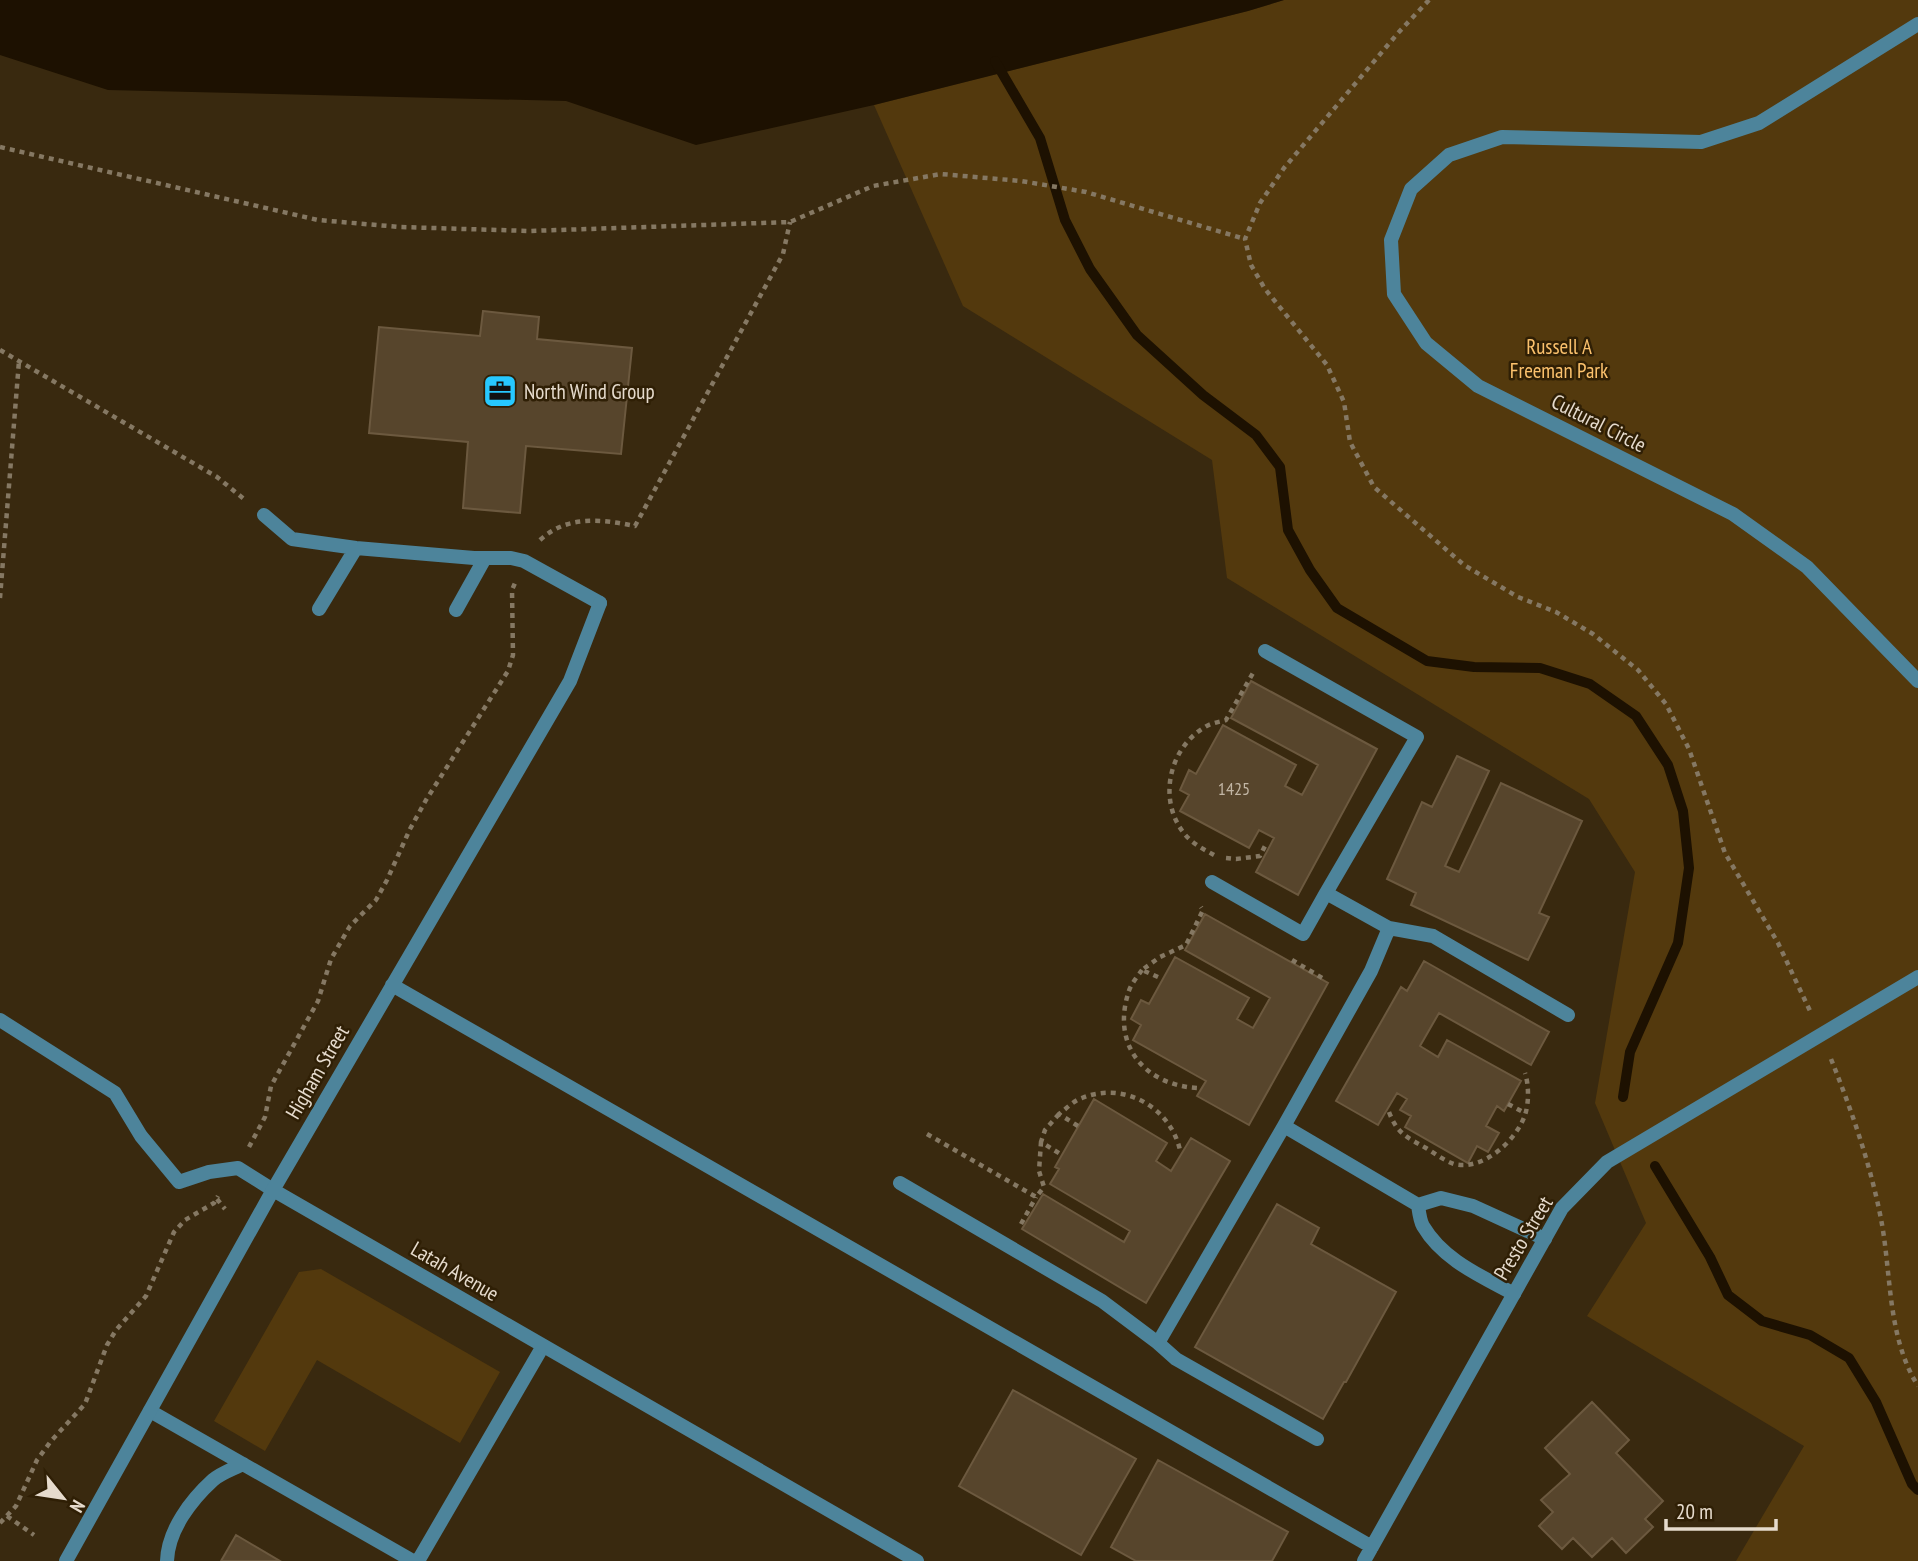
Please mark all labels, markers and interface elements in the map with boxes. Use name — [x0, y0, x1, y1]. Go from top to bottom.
park label: Russell A Freeman Park — [1510, 333, 1608, 384]
office icon: North Wind Group — [481, 372, 519, 410]
place label: North Wind Group — [524, 378, 655, 405]
street label: Cultural Circle — [1547, 388, 1651, 458]
house number: 1425 — [1218, 777, 1250, 800]
street label: Higham Street — [279, 1020, 355, 1124]
street label: Presto Street — [1487, 1191, 1559, 1285]
street label: Latah Avenue — [406, 1235, 504, 1307]
north arrow — [28, 1463, 98, 1533]
scale bar — [1666, 1488, 1776, 1532]
text: N — [65, 1496, 91, 1517]
text: 20 m — [1676, 1498, 1713, 1525]

